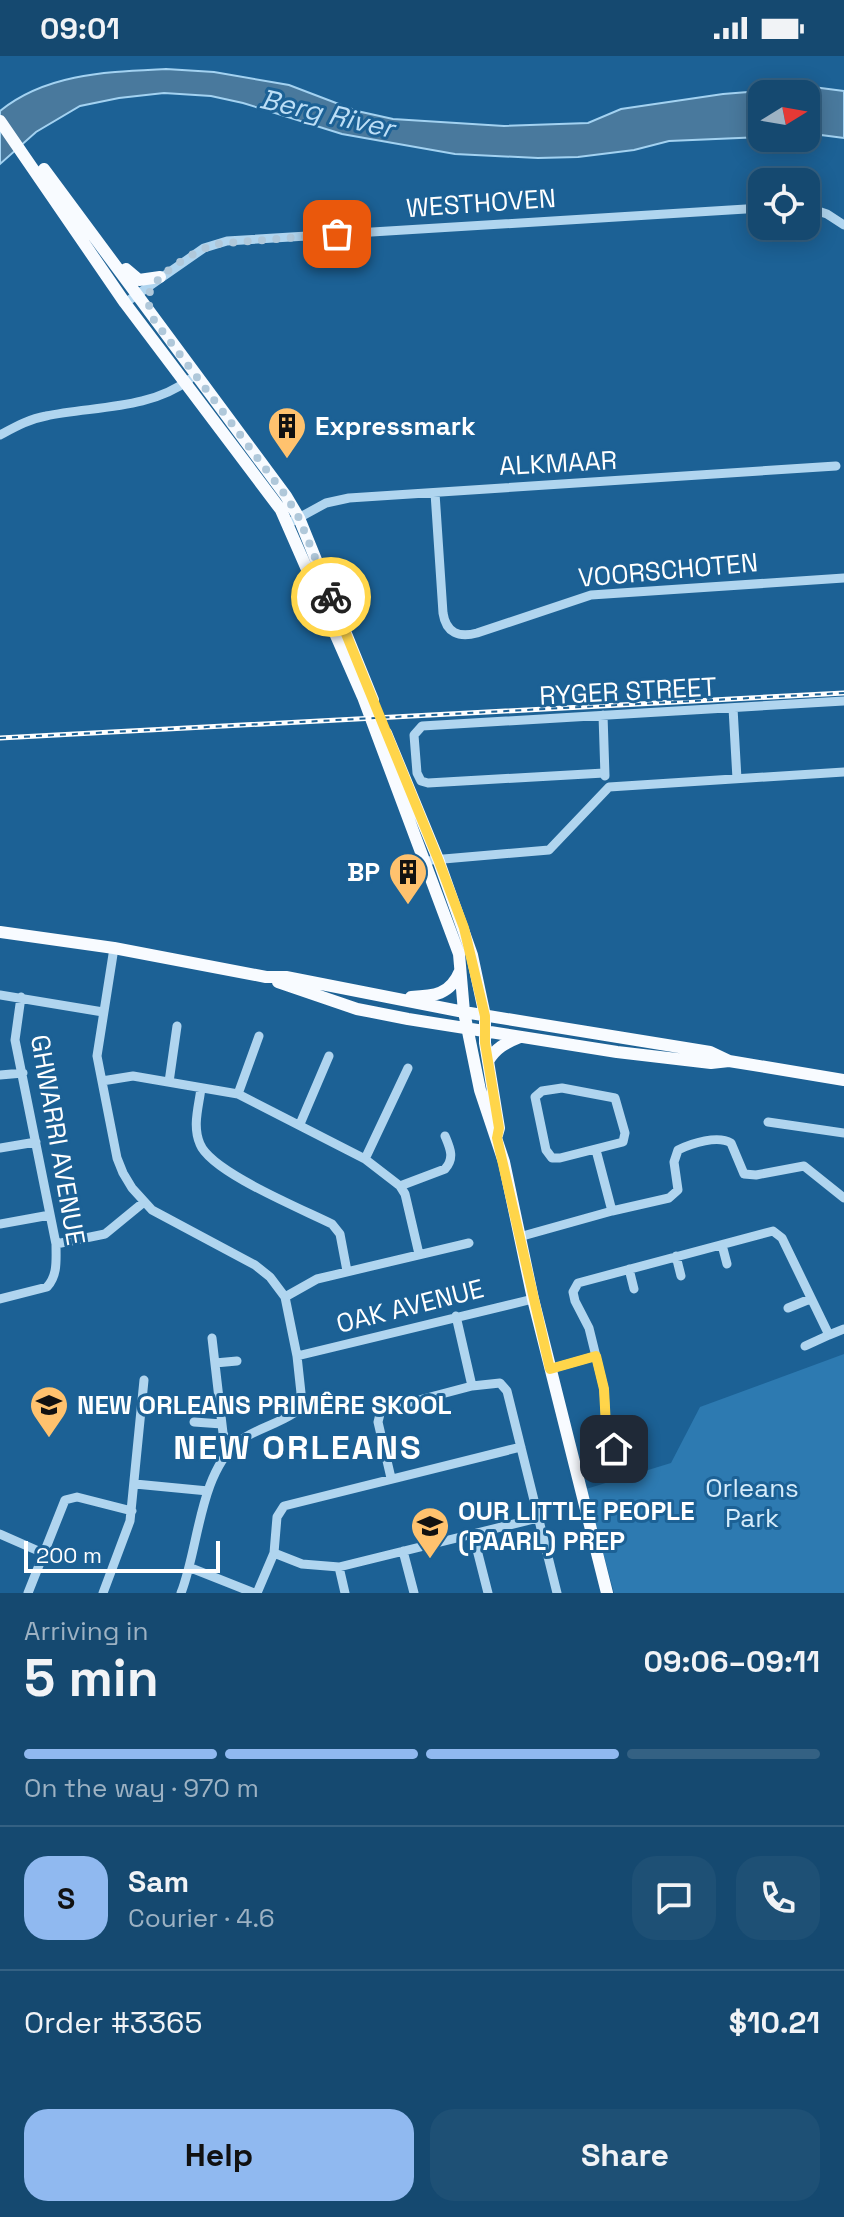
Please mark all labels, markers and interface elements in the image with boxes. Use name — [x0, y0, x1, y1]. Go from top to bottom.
text: 09:01 — [40, 9, 120, 48]
water label: Berg River — [256, 80, 401, 147]
north arrow — [748, 80, 820, 152]
map controls — [748, 80, 820, 240]
button: locate — [748, 168, 820, 240]
street label: WESTHOVEN — [405, 181, 557, 225]
pin — [303, 200, 371, 268]
icon: bag — [315, 212, 359, 256]
building icon: Expressmark — [266, 405, 308, 460]
place label: Expressmark — [315, 409, 476, 443]
street label: ALKMAAR — [498, 443, 618, 483]
street label: VOORSCHOTEN — [577, 545, 759, 595]
courier — [291, 557, 371, 637]
icon: bike — [309, 575, 353, 619]
street label: RYGER STREET — [538, 669, 718, 713]
building icon: BP — [387, 851, 429, 906]
place label: BP — [347, 855, 380, 889]
street label: GHWARRI AVENUE — [23, 1032, 93, 1248]
street label: OAK AVENUE — [333, 1271, 487, 1341]
school or university icon: NEW ORLEANS PRIMÊRE SKOOL — [28, 1384, 70, 1439]
place label: NEW ORLEANS PRIMÊRE SKOOL — [77, 1388, 452, 1422]
pin — [580, 1415, 648, 1483]
district label: NEW ORLEANS — [173, 1426, 423, 1469]
icon: home — [592, 1427, 636, 1471]
park label: Orleans Park — [705, 1471, 799, 1535]
place label: OUR LITTLE PEOPLE (PAARL) PREP — [458, 1494, 695, 1558]
school or university icon: OUR LITTLE PEOPLE (PAARL) PREP — [409, 1505, 451, 1560]
scale bar — [24, 1537, 220, 1573]
text: 200 m — [36, 1541, 102, 1569]
text: Arriving in — [24, 1614, 148, 1648]
text: 09:06–09:11 — [644, 1642, 820, 1681]
text: 5 min — [24, 1645, 159, 1711]
text: On the way · 970 m — [24, 1771, 259, 1805]
button: chat — [632, 1856, 716, 1940]
button: phone — [736, 1856, 820, 1940]
text: Sam — [128, 1862, 189, 1901]
text: S — [57, 1879, 75, 1918]
text: Courier · 4.6 — [128, 1901, 275, 1935]
text: Order #3365 — [24, 2003, 202, 2042]
text: $10.21 — [729, 2003, 820, 2042]
button: Help — [24, 2109, 414, 2201]
button: Share — [430, 2109, 820, 2201]

